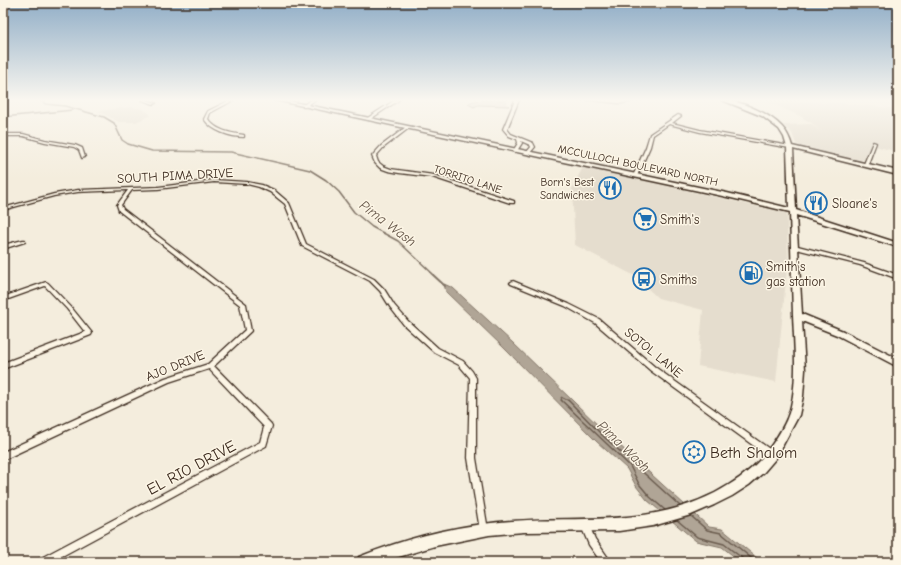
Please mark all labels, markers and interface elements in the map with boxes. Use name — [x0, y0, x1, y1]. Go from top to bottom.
street label: MCCULLOCH BOULEVARD NORTH — [557, 142, 719, 189]
street label: TORRITO LANE — [432, 162, 504, 197]
street label: SOUTH PIMA DRIVE — [117, 165, 234, 186]
restaurant icon: Born's Best Sandwiches — [597, 175, 623, 201]
place label: Born's Best Sandwiches — [540, 176, 595, 202]
restaurant icon: Sloane's — [803, 190, 829, 216]
place label: Sloane's — [832, 196, 877, 211]
water label: Pima Wash — [356, 197, 419, 250]
supermarket icon: Smith's — [632, 206, 658, 232]
place label: Smith's — [660, 212, 700, 227]
place label: Smith's gas station — [766, 259, 826, 289]
fuel station icon: Smith's gas station — [738, 260, 764, 286]
bus stop icon: Smiths — [631, 266, 657, 292]
place label: Smiths — [660, 272, 697, 287]
street label: SOTOL LANE — [622, 324, 686, 381]
street label: AJO DRIVE — [144, 347, 207, 384]
water label: Pima Wash — [594, 417, 654, 476]
street label: EL RIO DRIVE — [144, 437, 239, 499]
synagogue icon: Beth Shalom — [681, 439, 707, 465]
place label: Beth Shalom — [710, 444, 797, 462]

